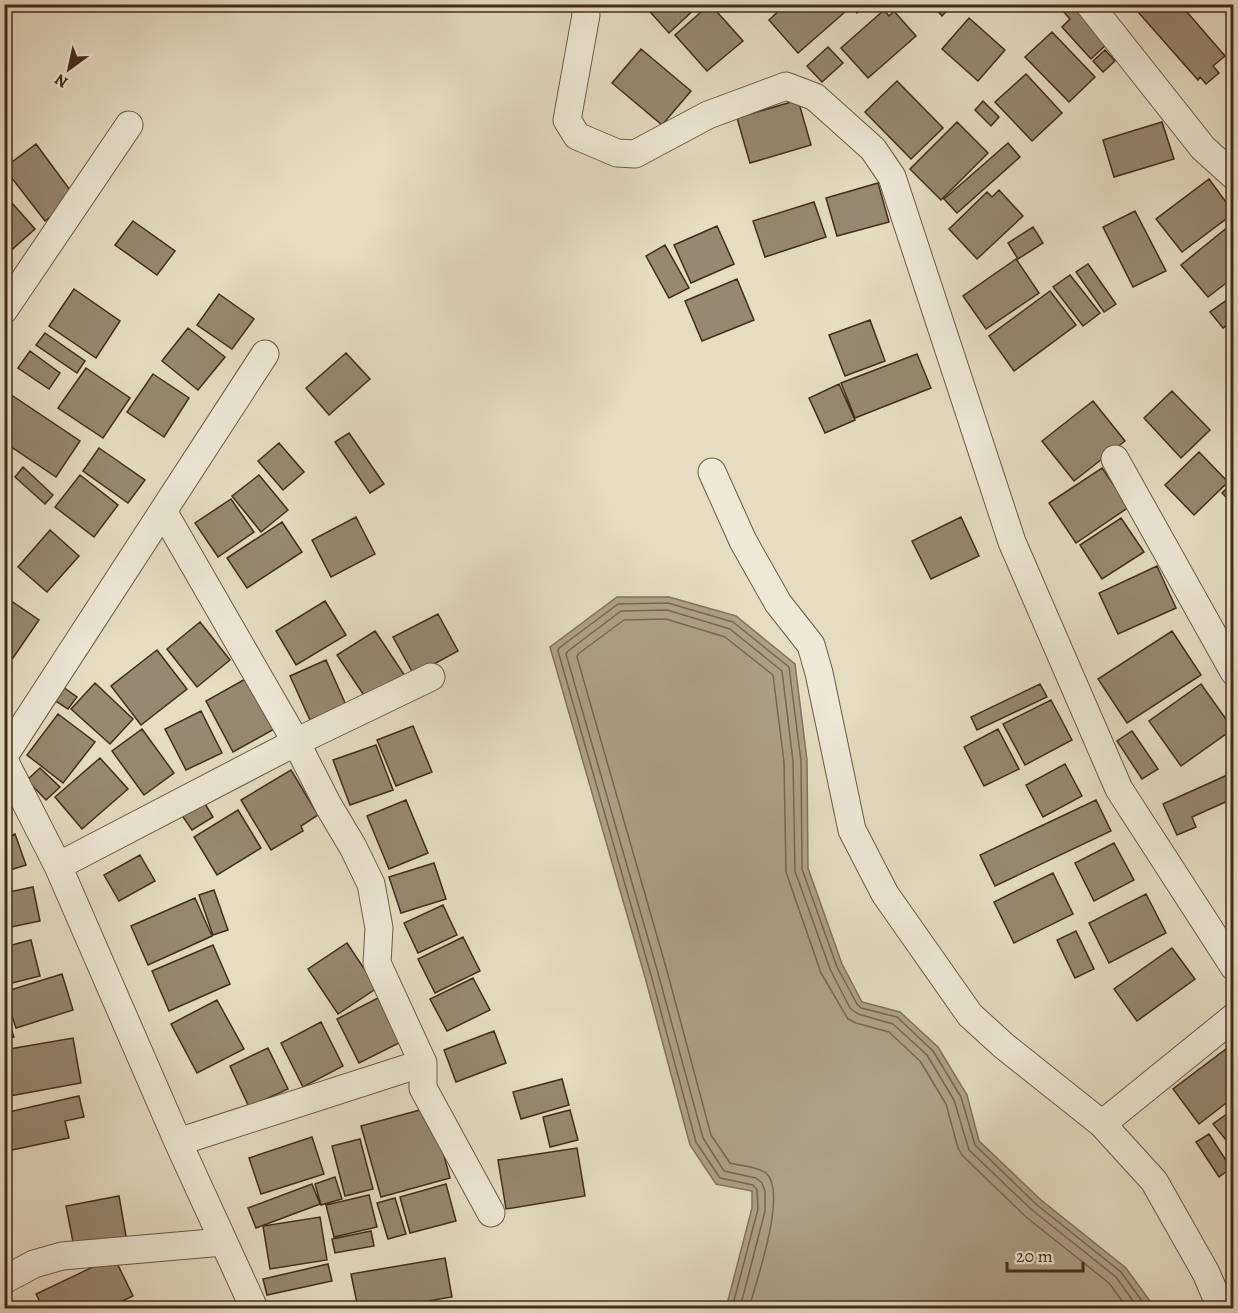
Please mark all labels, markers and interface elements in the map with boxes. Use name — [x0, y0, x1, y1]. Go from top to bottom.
north arrow — [39, 39, 99, 99]
text: N — [50, 68, 72, 93]
scale bar — [1007, 1235, 1084, 1273]
text: 20 m — [1016, 1244, 1053, 1268]

